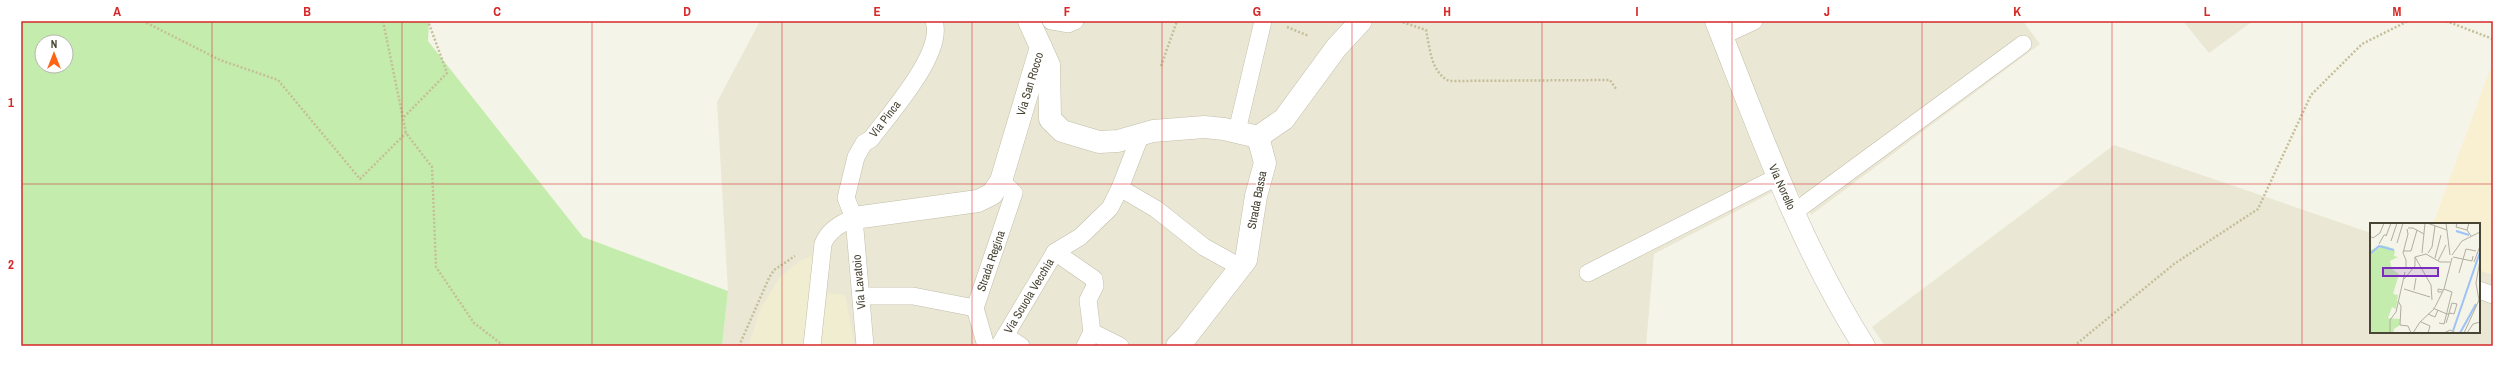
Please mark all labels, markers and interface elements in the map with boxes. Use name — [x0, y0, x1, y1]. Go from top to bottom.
text: A — [113, 3, 121, 20]
text: B — [303, 3, 311, 20]
text: C — [493, 3, 501, 20]
text: D — [683, 3, 691, 20]
text: E — [873, 3, 881, 20]
text: F — [1064, 3, 1071, 20]
text: G — [1253, 3, 1261, 20]
text: H — [1443, 3, 1451, 20]
text: I — [1636, 3, 1639, 20]
text: J — [1824, 3, 1830, 20]
text: K — [2013, 3, 2021, 20]
text: L — [2204, 3, 2211, 20]
text: M — [2393, 3, 2402, 20]
north arrow — [34, 34, 74, 74]
text: N — [51, 37, 57, 51]
street label: Via San Rocco — [1013, 50, 1047, 118]
text: 1 — [8, 94, 14, 111]
street label: Via Pinca — [866, 97, 905, 141]
street label: Via Norello — [1765, 162, 1799, 212]
street label: Strada Bassa — [1244, 169, 1271, 231]
inset map — [2370, 223, 2480, 333]
street label: Strada Regina — [973, 228, 1009, 294]
street label: Via Lavatoio — [849, 254, 869, 310]
street label: Via Scuola Vecchia — [1000, 255, 1058, 337]
text: 2 — [8, 256, 14, 273]

